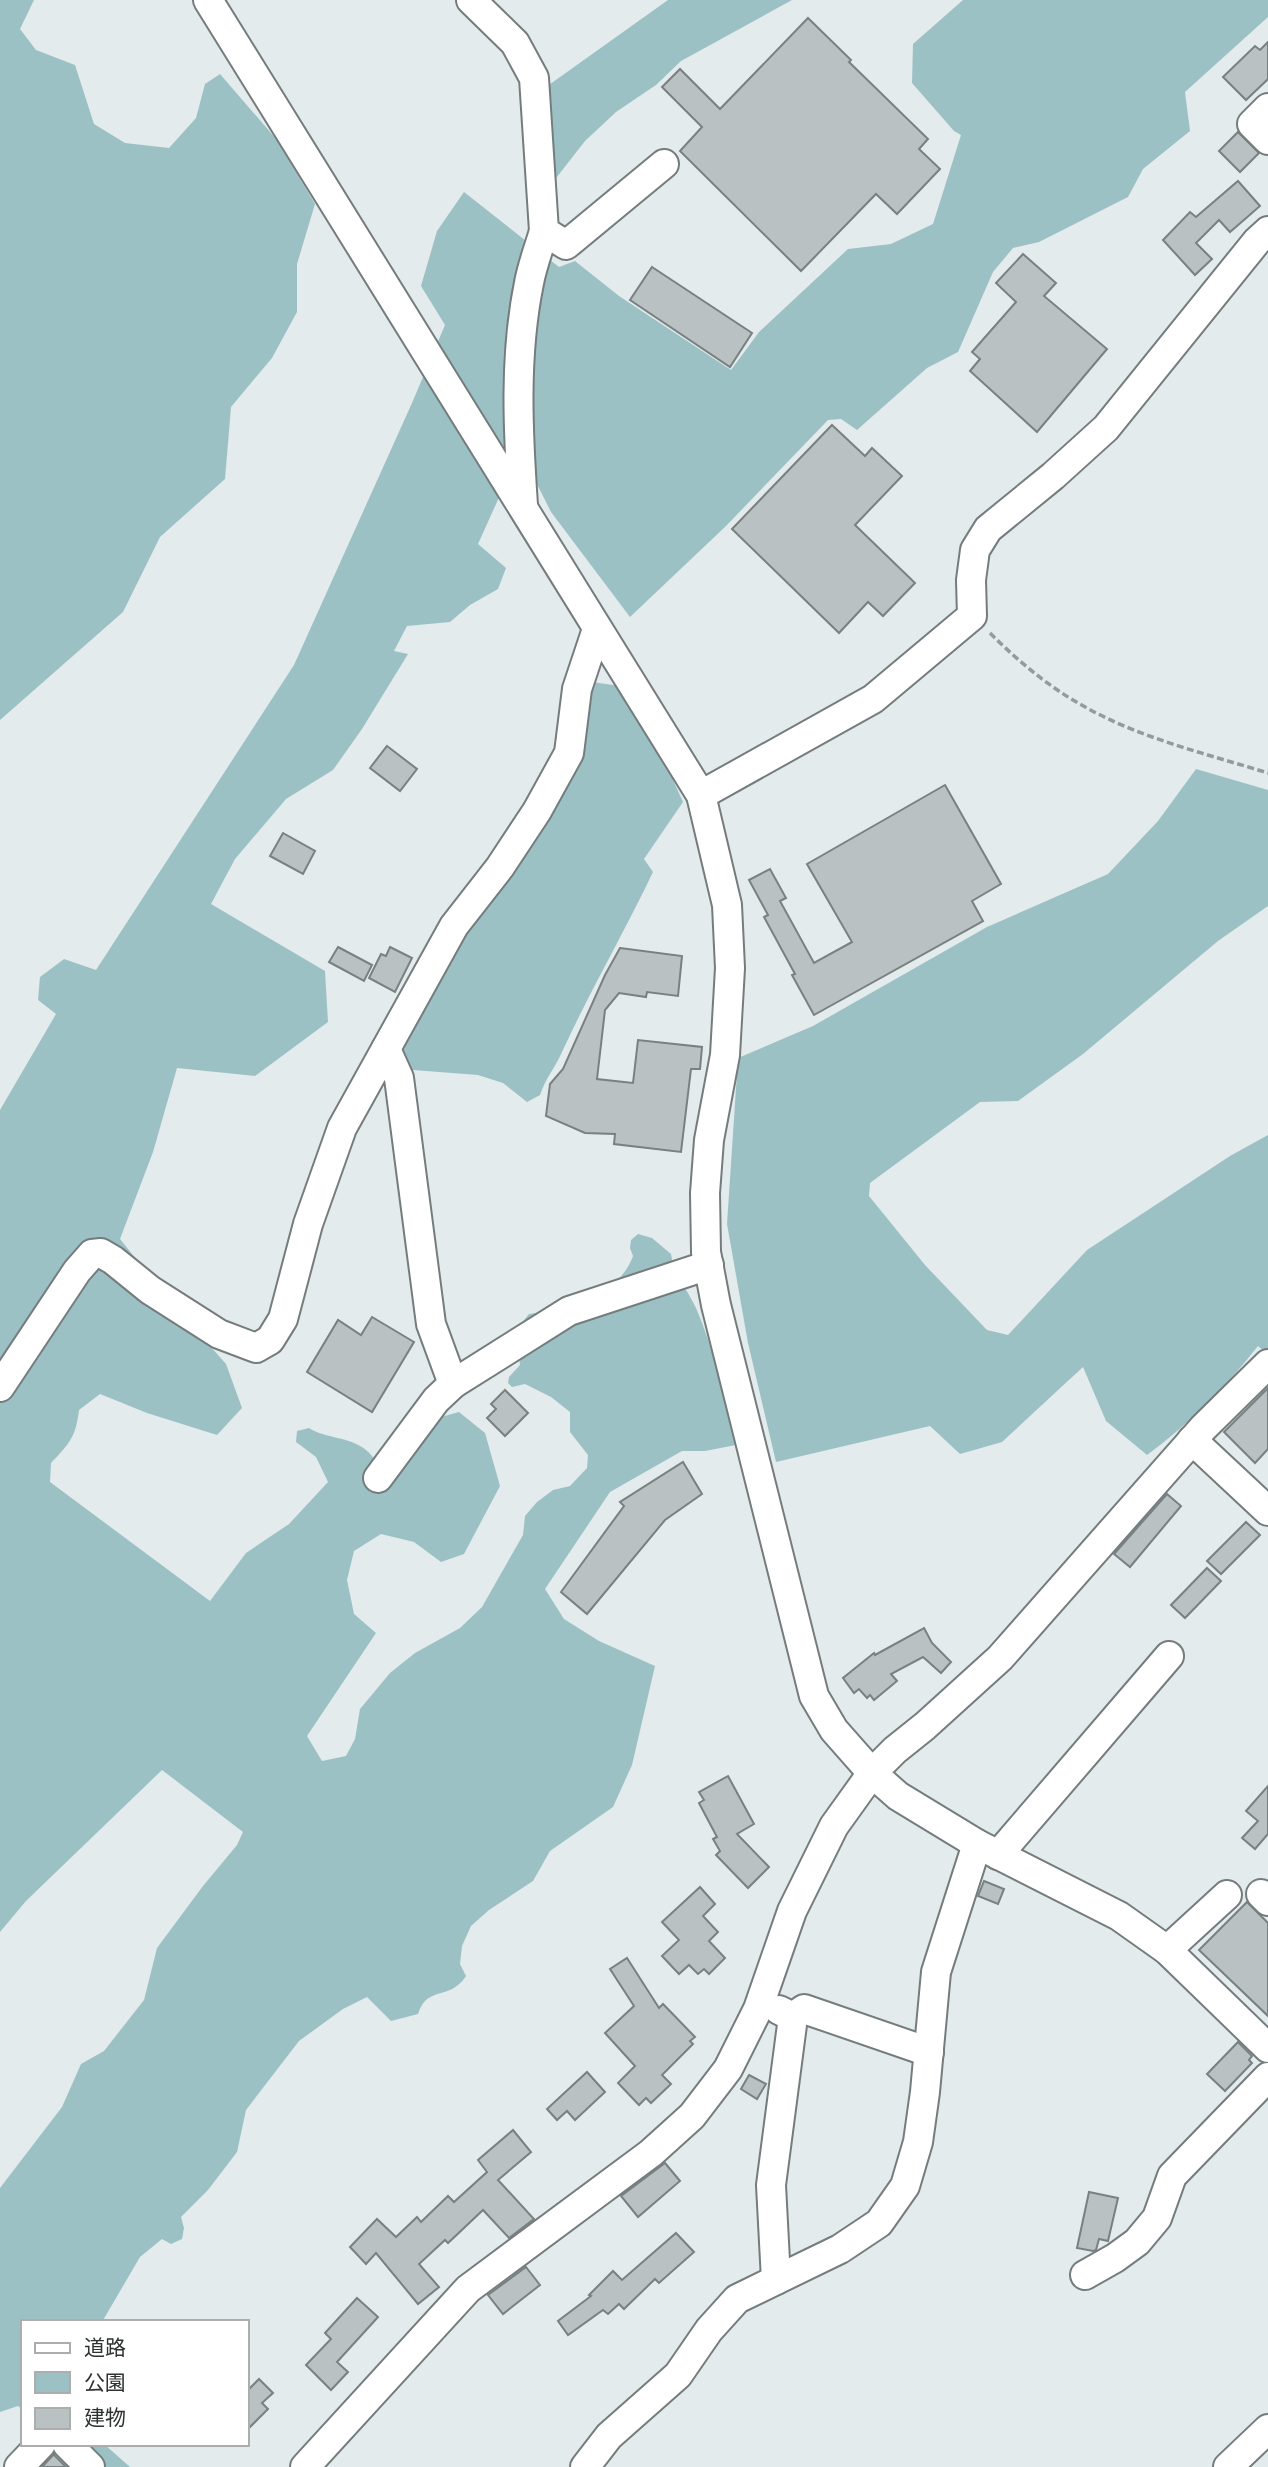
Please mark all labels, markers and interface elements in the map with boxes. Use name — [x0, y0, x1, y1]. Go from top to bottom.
legend — [21, 2320, 248, 2446]
text: 道路 — [84, 2334, 126, 2361]
text: 公園 — [84, 2369, 126, 2396]
text: 建物 — [84, 2404, 126, 2431]

